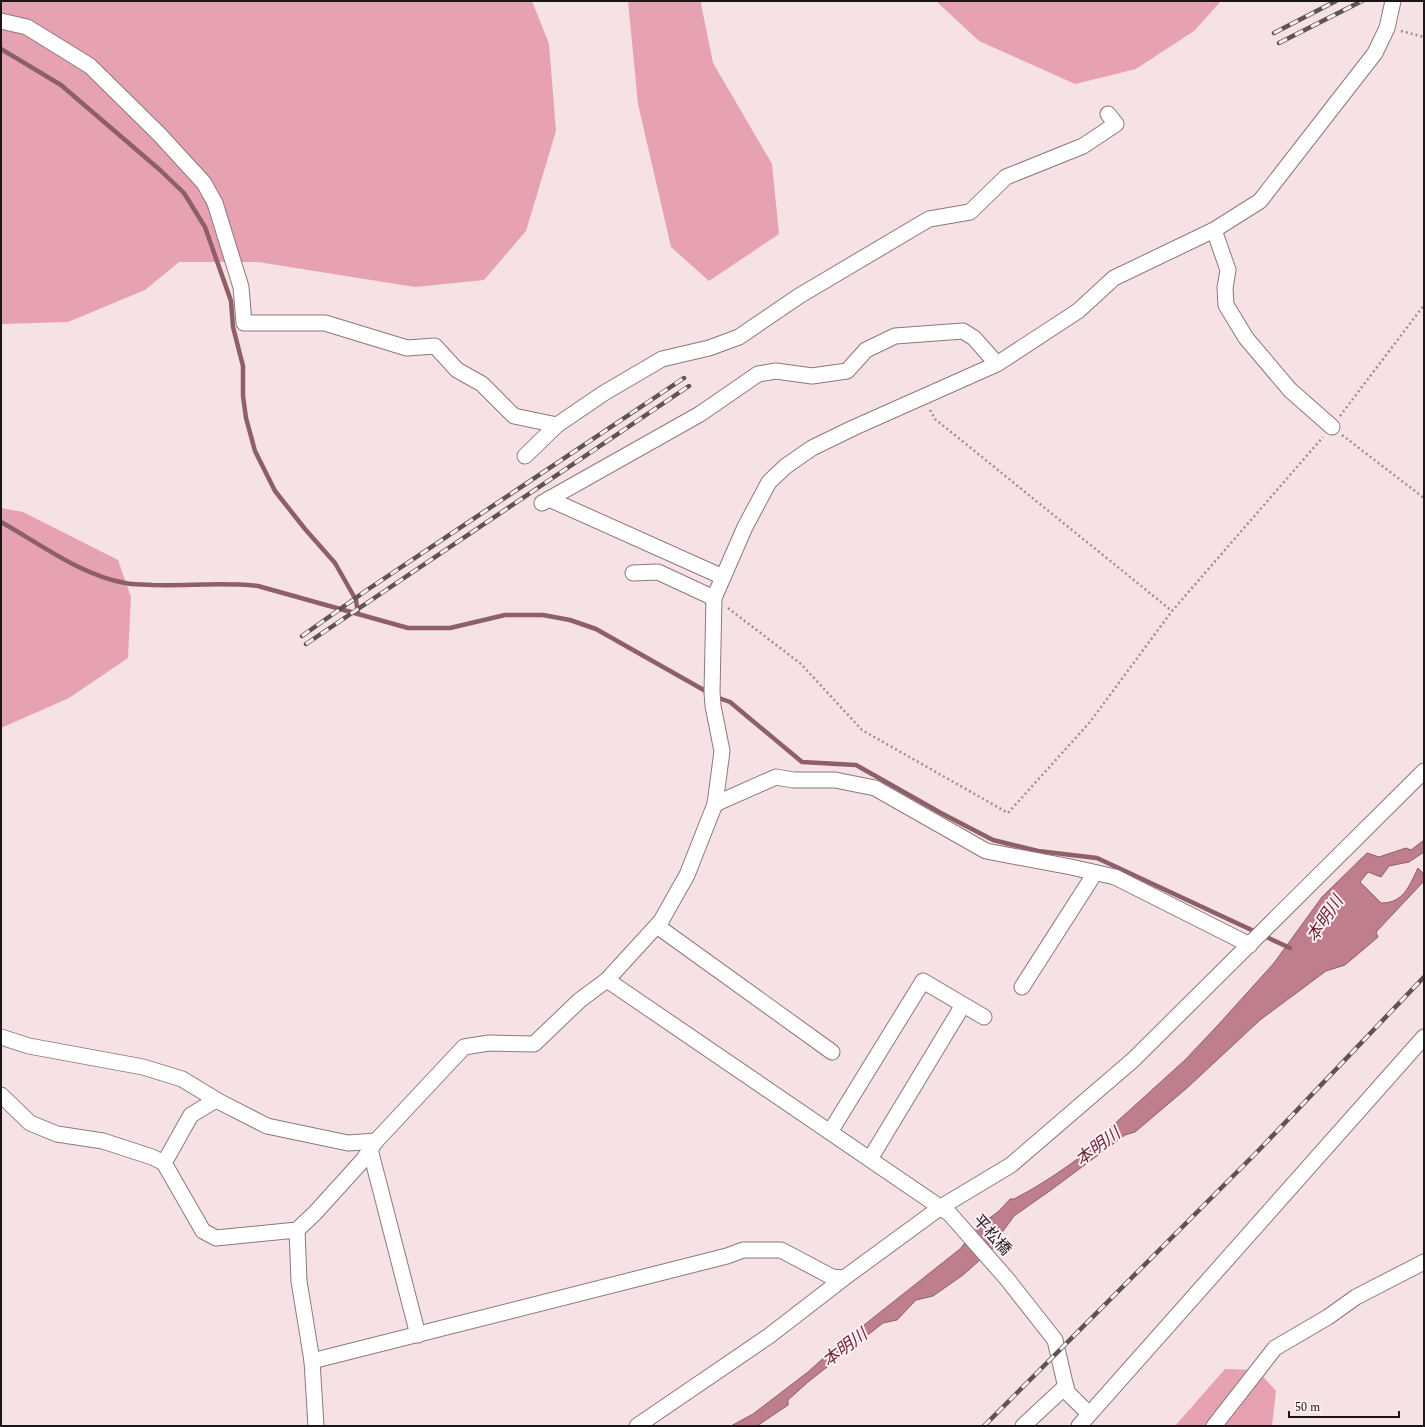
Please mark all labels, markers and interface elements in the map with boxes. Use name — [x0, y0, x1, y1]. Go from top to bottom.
water label: 本明川 — [1300, 889, 1351, 947]
water label: 本明川 — [1070, 1120, 1128, 1173]
street label: 平松橋 — [967, 1209, 1017, 1261]
water label: 本明川 — [817, 1321, 875, 1374]
scale bar — [1289, 1393, 1399, 1419]
text: 50 m — [1295, 1398, 1320, 1417]

